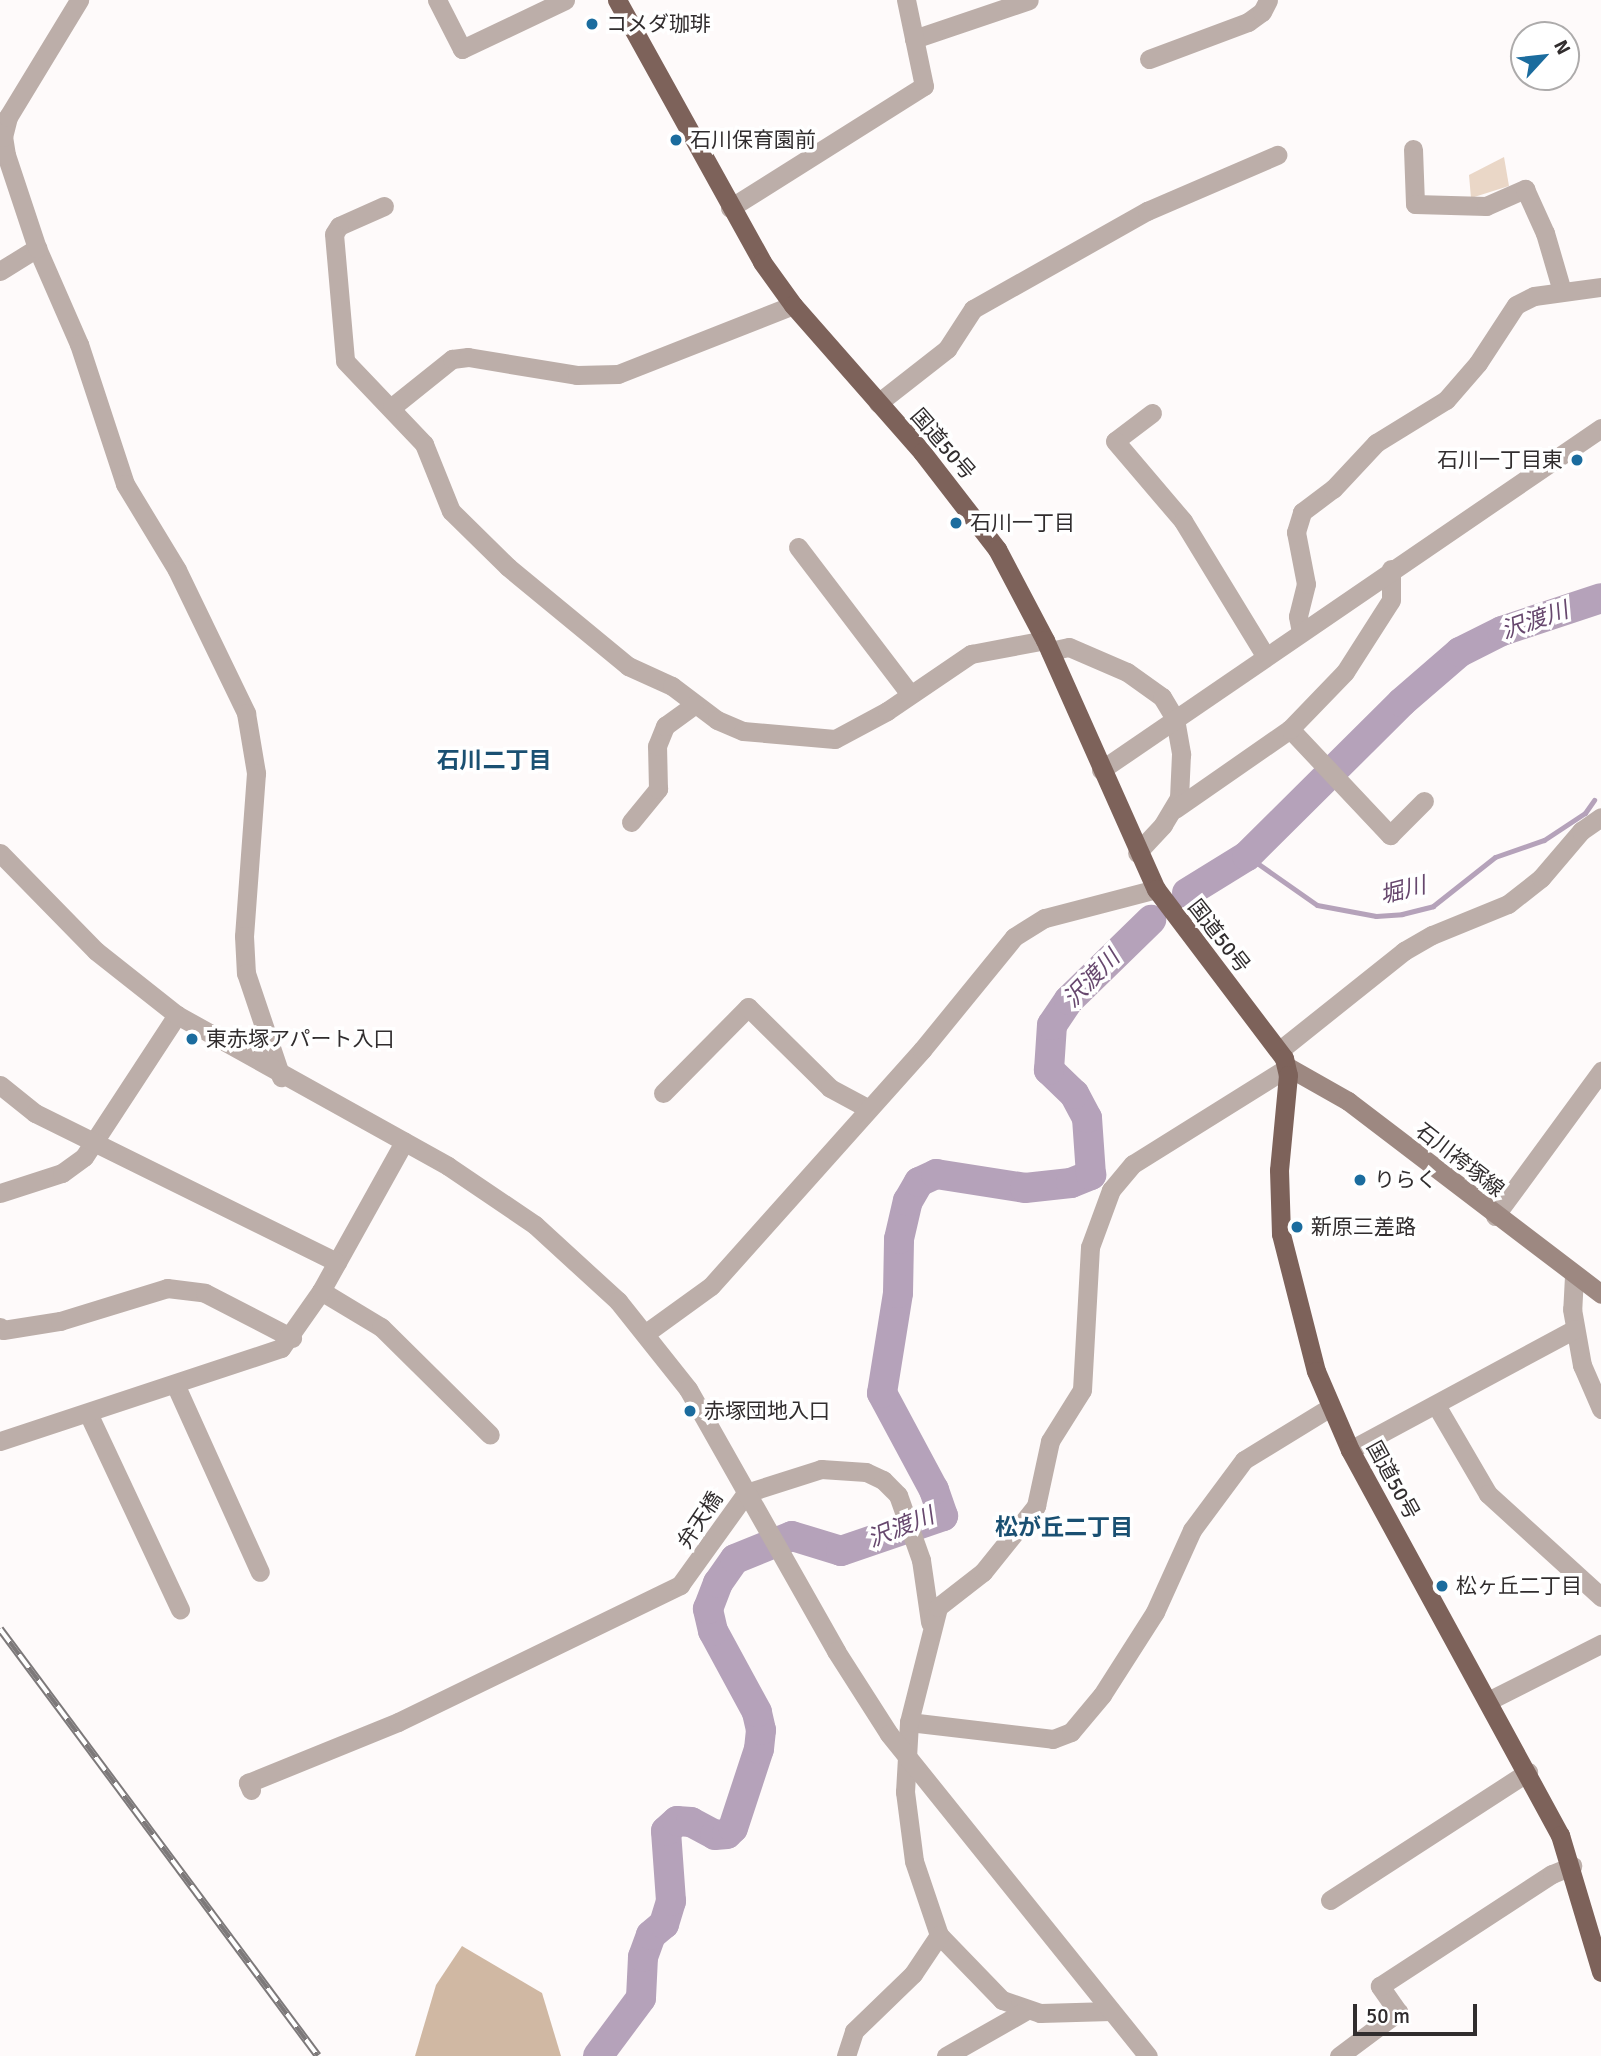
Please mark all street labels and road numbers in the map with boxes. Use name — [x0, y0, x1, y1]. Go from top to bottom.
street label: 国道50号 — [905, 403, 981, 485]
street label: 国道50号 — [1183, 894, 1255, 978]
street label: 石川袴塚線 — [1411, 1118, 1509, 1202]
street label: 国道50号 — [1361, 1436, 1425, 1524]
street label: 弁天橋 — [672, 1487, 728, 1553]

